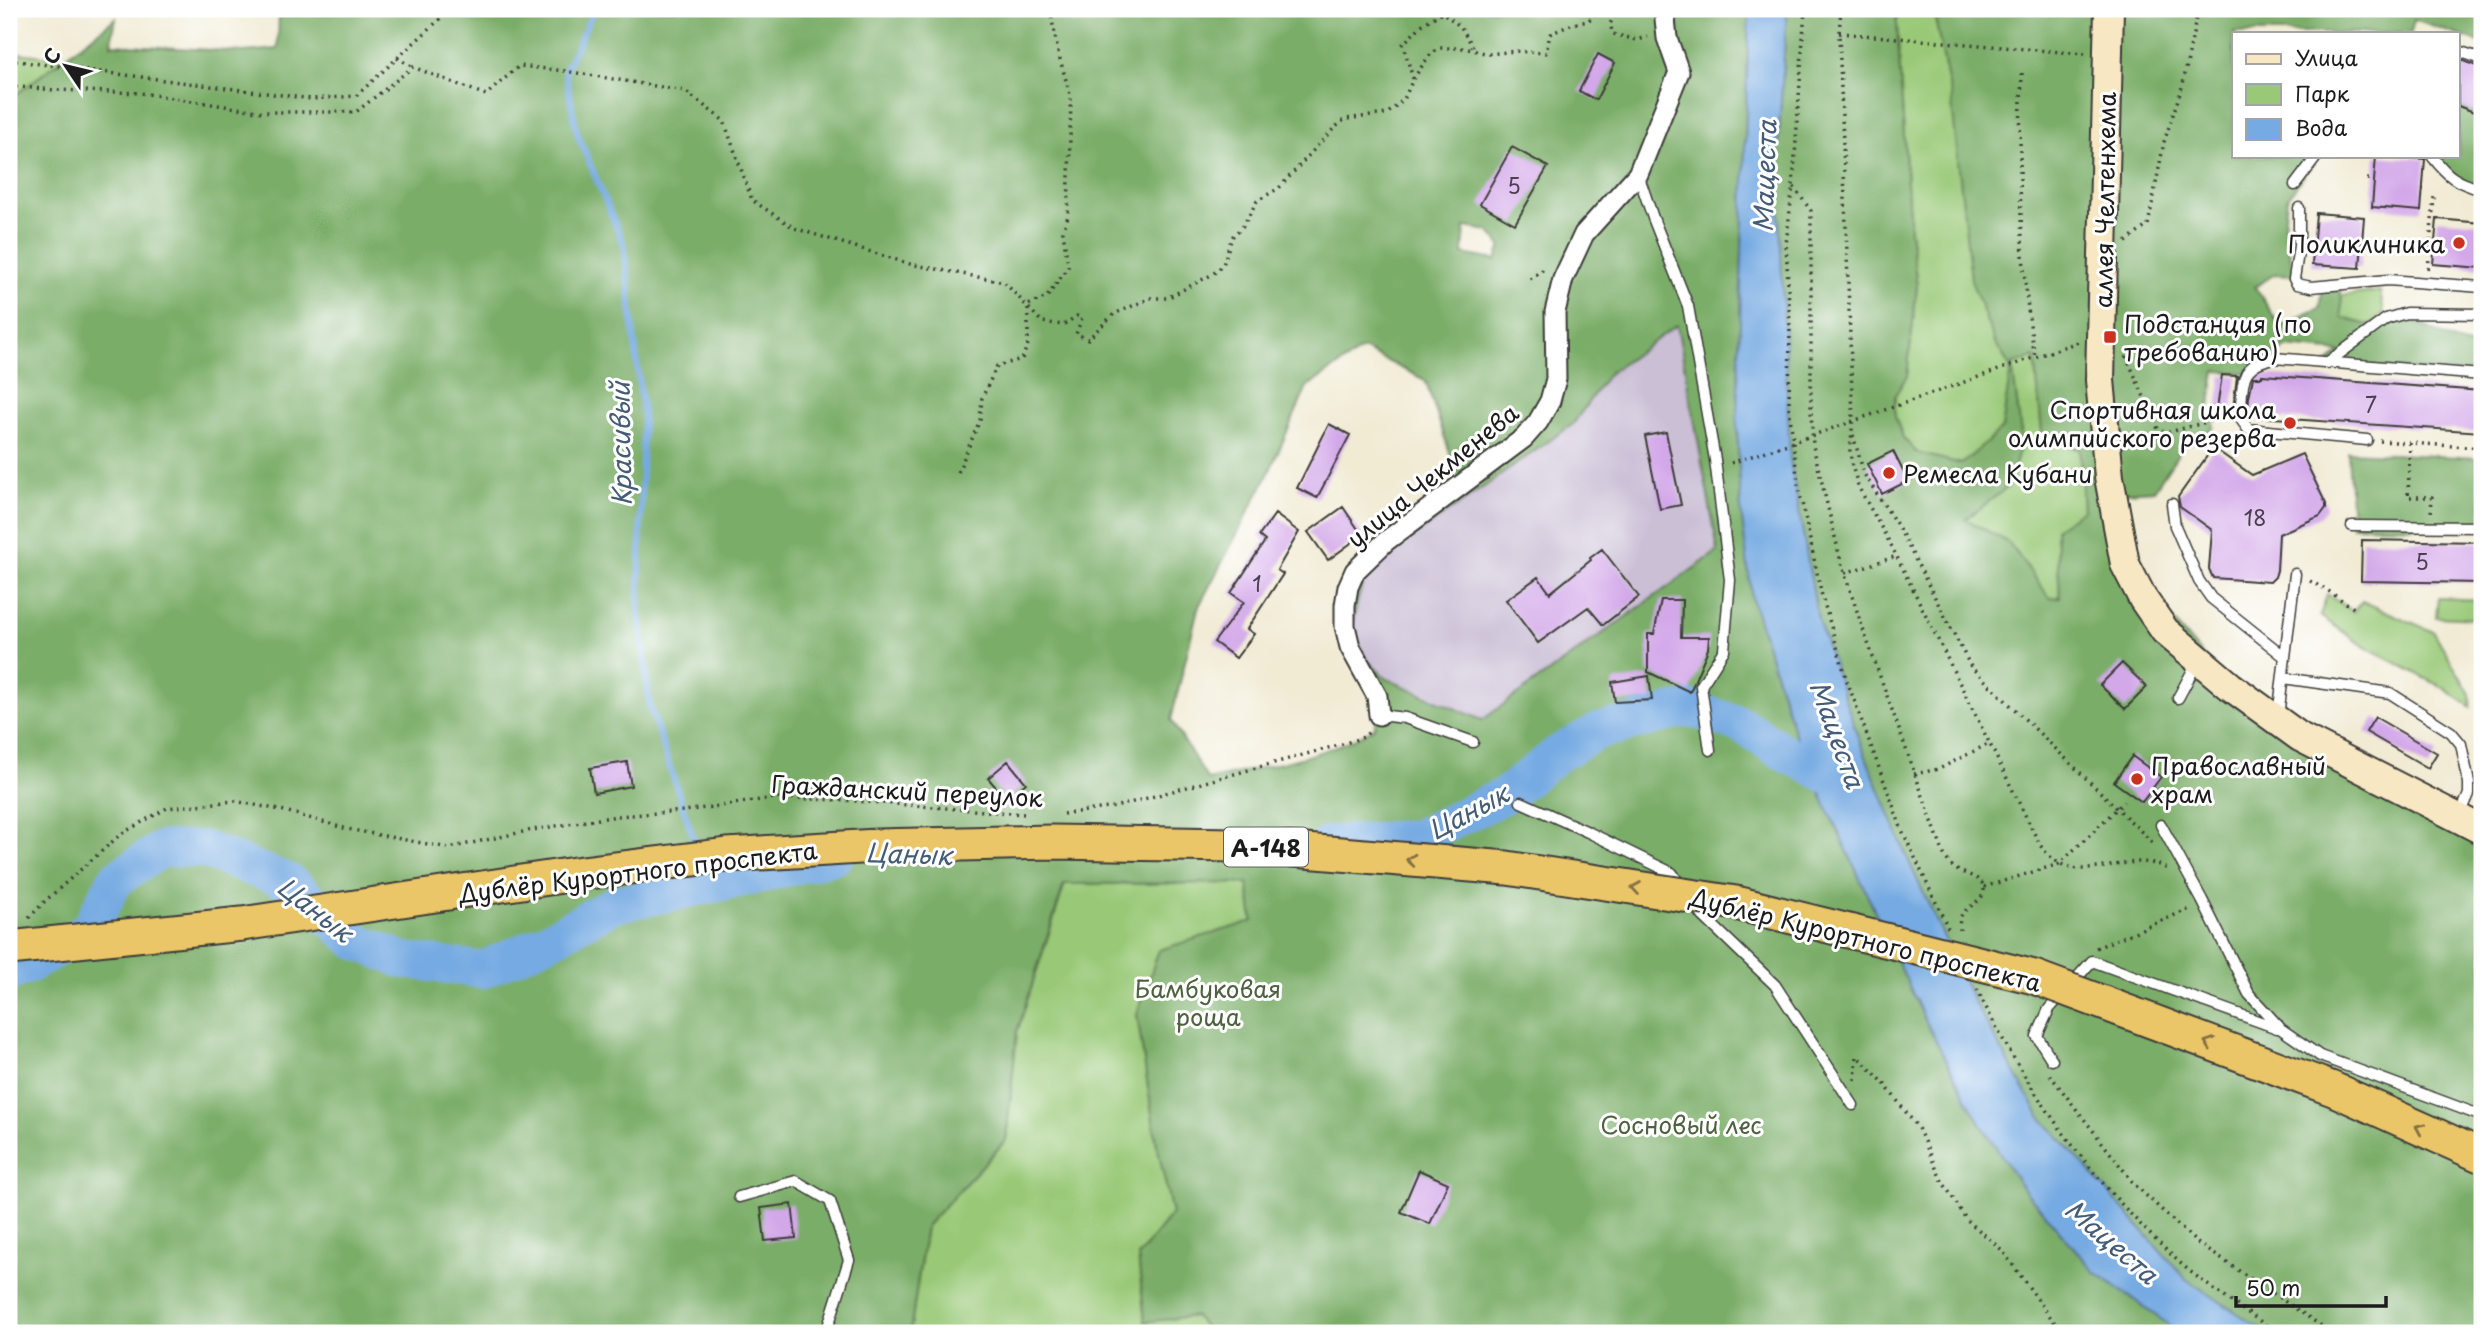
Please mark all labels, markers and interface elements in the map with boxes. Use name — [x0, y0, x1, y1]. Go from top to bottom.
north arrow — [32, 32, 102, 102]
legend — [2232, 32, 2460, 158]
text: Улица — [2295, 41, 2358, 73]
text: С — [36, 42, 67, 70]
text: Парк — [2295, 77, 2350, 109]
street label: аллея Челтенхема — [2084, 91, 2124, 308]
text: Вода — [2295, 111, 2347, 143]
water label: Мацеста — [1743, 118, 1785, 233]
house number: 5 — [1507, 169, 1521, 201]
place label: Поликлиника — [2288, 225, 2445, 261]
marker: Поликлиника — [2451, 235, 2467, 251]
place label: Подстанция (по требованию) — [2124, 305, 2312, 369]
marker: Подстанция (по требованию) — [2102, 329, 2118, 345]
water label: Красивый — [599, 379, 641, 506]
house number: 7 — [2365, 388, 2377, 420]
place label: Спортивная школа олимпийского резерва — [2008, 391, 2276, 455]
street label: улица Чекменева — [1338, 394, 1526, 556]
marker: Спортивная школа олимпийского резерва — [2282, 415, 2298, 431]
place label: Ремесла Кубани — [1903, 455, 2093, 491]
marker: Ремесла Кубани — [1881, 465, 1897, 481]
house number: 18 — [2244, 501, 2266, 533]
house number: 5 — [2415, 545, 2429, 577]
house number: 1 — [1252, 567, 1262, 599]
water label: Мацеста — [1800, 675, 1876, 794]
place label: Православный храм — [2151, 747, 2326, 811]
street label: Гражданский переулок — [770, 765, 1044, 815]
marker: Православный храм — [2129, 771, 2145, 787]
water label: Цанык — [1421, 772, 1517, 848]
road number: А-148 — [1224, 828, 1308, 866]
street label: Дублёр Курортного проспекта — [456, 831, 819, 911]
water label: Цанык — [865, 832, 955, 874]
one-way arrow — [1405, 853, 1416, 868]
water label: Цанык — [270, 867, 364, 952]
street label: Дублёр Курортного проспекта — [1686, 878, 2045, 1000]
one-way arrow — [1631, 880, 1642, 895]
park label: Бамбуковая роща — [1135, 970, 1281, 1034]
one-way arrow — [2204, 1037, 2216, 1051]
park label: Сосновый лес — [1600, 1106, 1762, 1142]
one-way arrow — [2415, 1122, 2427, 1136]
water label: Мацеста — [2057, 1189, 2168, 1293]
scale bar — [2236, 1265, 2386, 1309]
text: 50 m — [2246, 1271, 2300, 1303]

